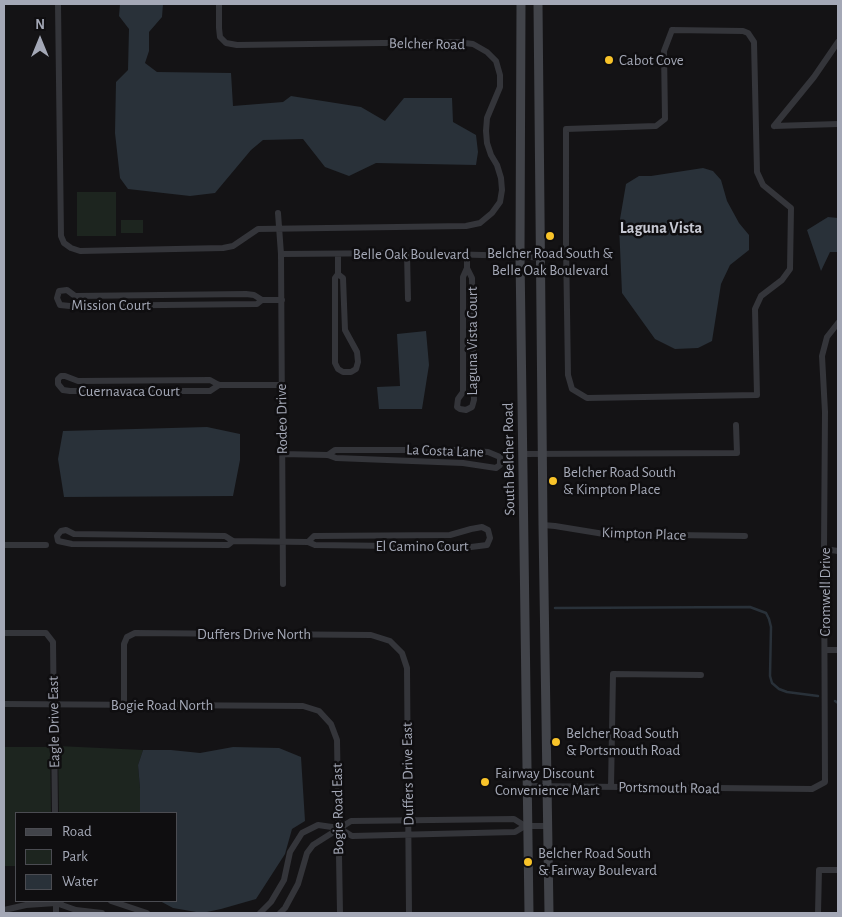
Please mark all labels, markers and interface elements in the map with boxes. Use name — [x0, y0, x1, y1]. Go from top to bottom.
north arrow — [15, 15, 65, 65]
text: N — [35, 18, 45, 32]
street label: Belcher Road — [389, 34, 465, 54]
place label: Cabot Cove — [619, 51, 684, 69]
marker: Cabot Cove — [603, 54, 615, 66]
district label: Laguna Vista — [620, 218, 702, 238]
marker: Belcher Road South & Belle Oak Boulevard — [544, 230, 556, 242]
place label: Belcher Road South & Belle Oak Boulevard — [487, 244, 613, 279]
street label: Belle Oak Boulevard — [353, 245, 469, 263]
street label: Laguna Vista Court — [463, 287, 481, 395]
street label: Mission Court — [71, 296, 151, 314]
street label: Cuernavaca Court — [78, 382, 180, 400]
street label: Rodeo Drive — [272, 383, 292, 455]
street label: South Belcher Road — [499, 402, 519, 516]
street label: La Costa Lane — [406, 441, 484, 461]
place label: Belcher Road South & Kimpton Place — [563, 463, 676, 498]
marker: Belcher Road South & Kimpton Place — [547, 475, 559, 487]
street label: Kimpton Place — [601, 524, 687, 544]
street label: El Camino Court — [375, 537, 469, 555]
street label: Cromwell Drive — [816, 547, 834, 637]
street label: Duffers Drive North — [197, 625, 311, 643]
street label: Eagle Drive East — [44, 676, 64, 768]
street label: Bogie Road North — [111, 696, 213, 714]
street label: Duffers Drive East — [398, 722, 418, 826]
place label: Belcher Road South & Portsmouth Road — [566, 724, 680, 759]
marker: Belcher Road South & Portsmouth Road — [550, 736, 562, 748]
street label: Bogie Road East — [328, 763, 348, 855]
place label: Fairway Discount Convenience Mart — [495, 764, 600, 799]
marker: Fairway Discount Convenience Mart — [479, 776, 491, 788]
street label: Portsmouth Road — [618, 778, 720, 798]
legend — [15, 812, 178, 902]
text: Road — [62, 824, 92, 839]
place label: Belcher Road South & Fairway Boulevard — [538, 844, 657, 879]
text: Park — [62, 849, 88, 864]
marker: Belcher Road South & Fairway Boulevard — [522, 856, 534, 868]
text: Water — [62, 874, 98, 889]

